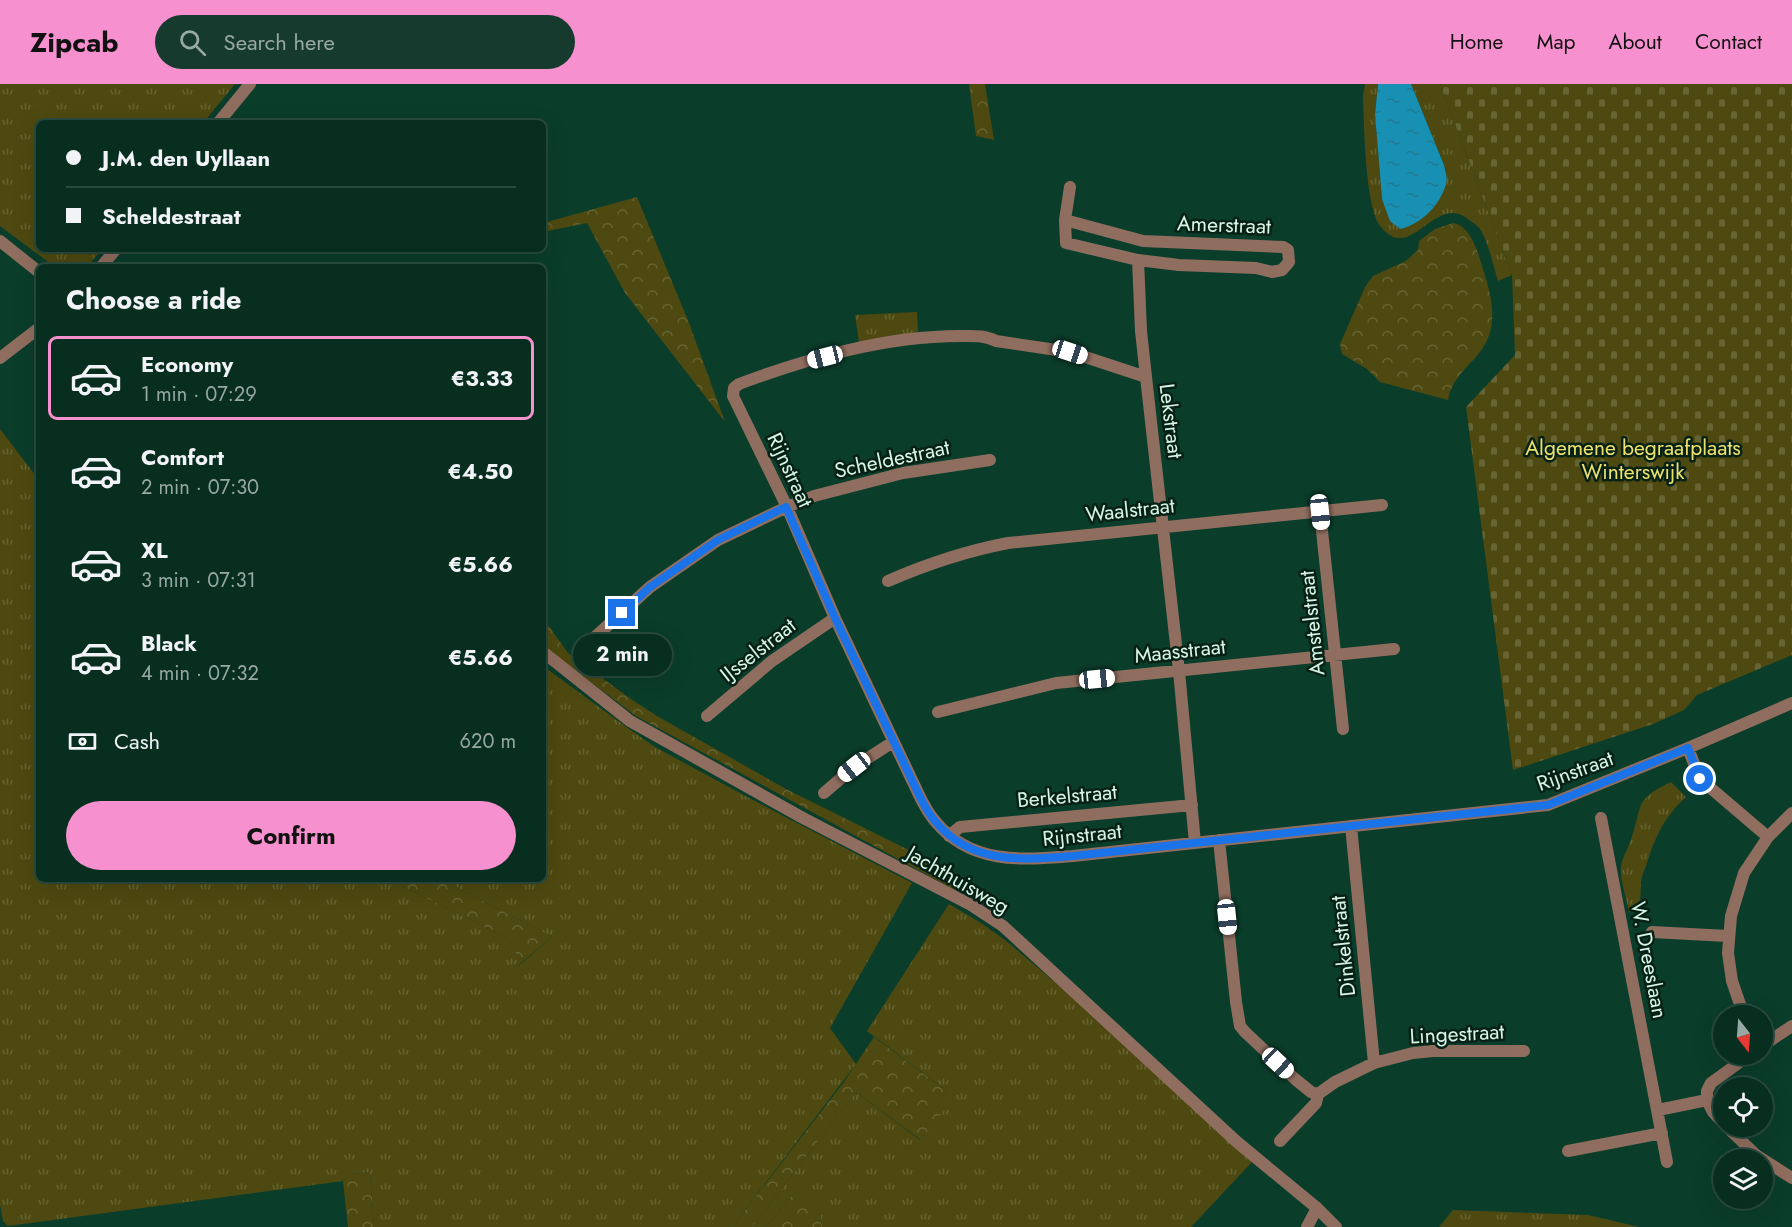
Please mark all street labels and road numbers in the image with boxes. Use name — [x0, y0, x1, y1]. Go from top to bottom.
street label: Amerstraat — [1176, 208, 1272, 242]
street label: Lekstraat — [1152, 382, 1190, 460]
street label: Rijnstraat — [760, 428, 820, 512]
street label: Scheldestraat — [832, 432, 952, 486]
street label: Waalstraat — [1084, 490, 1176, 530]
street label: Amstelstraat — [1292, 569, 1332, 677]
street label: IJsselstraat — [714, 611, 802, 689]
street label: Maasstraat — [1133, 631, 1227, 671]
street label: Rijnstraat — [1533, 743, 1617, 799]
street label: Berkelstraat — [1016, 777, 1118, 815]
street label: Rijnstraat — [1041, 816, 1123, 854]
street label: Jachthuisweg — [899, 837, 1015, 921]
street label: Dinkelstraat — [1323, 894, 1363, 998]
street label: W. Dreeslaan — [1623, 899, 1675, 1021]
street label: Lingestraat — [1409, 1017, 1505, 1051]

